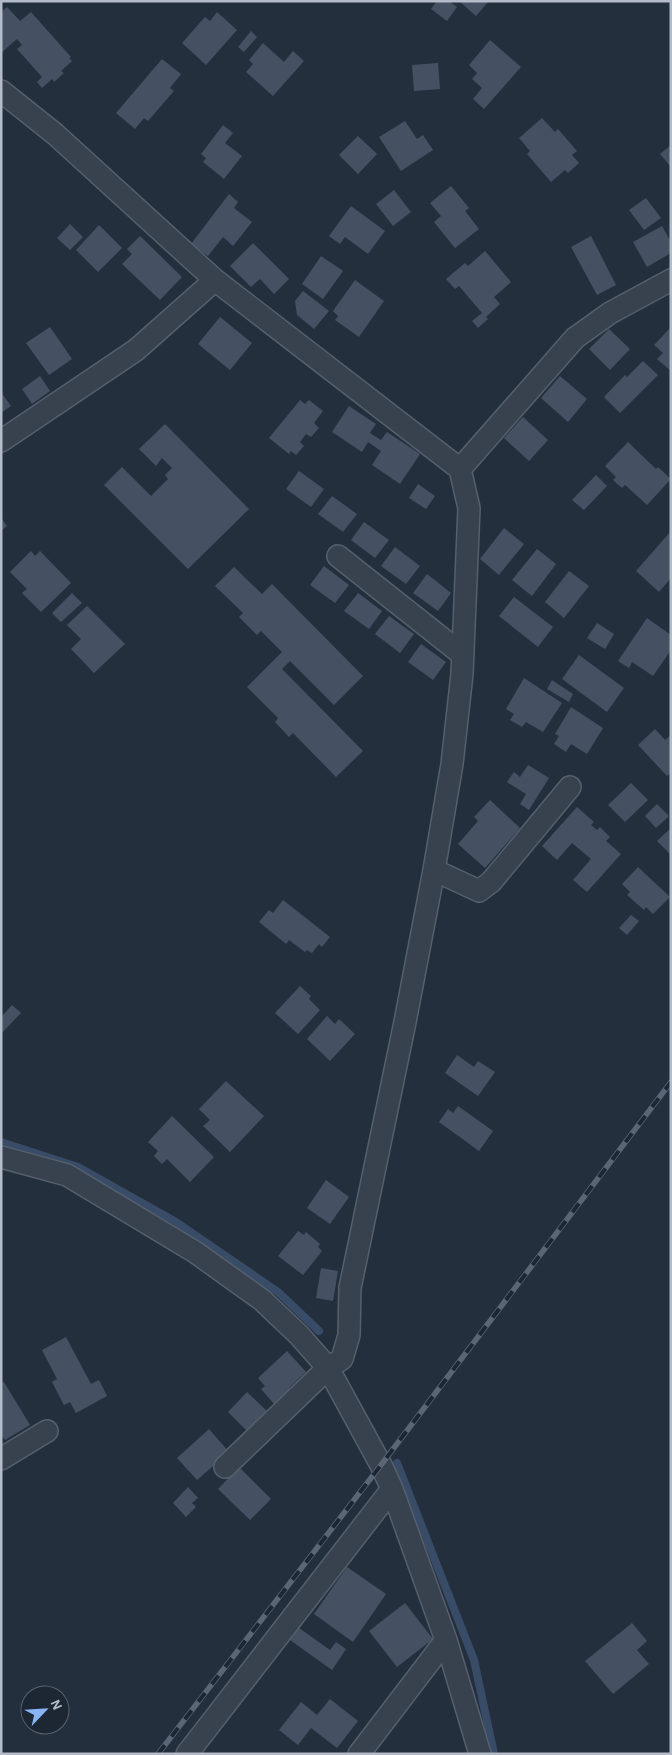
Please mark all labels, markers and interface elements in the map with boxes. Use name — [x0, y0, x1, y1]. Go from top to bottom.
north arrow — [20, 1685, 70, 1735]
text: N — [47, 1698, 64, 1712]

